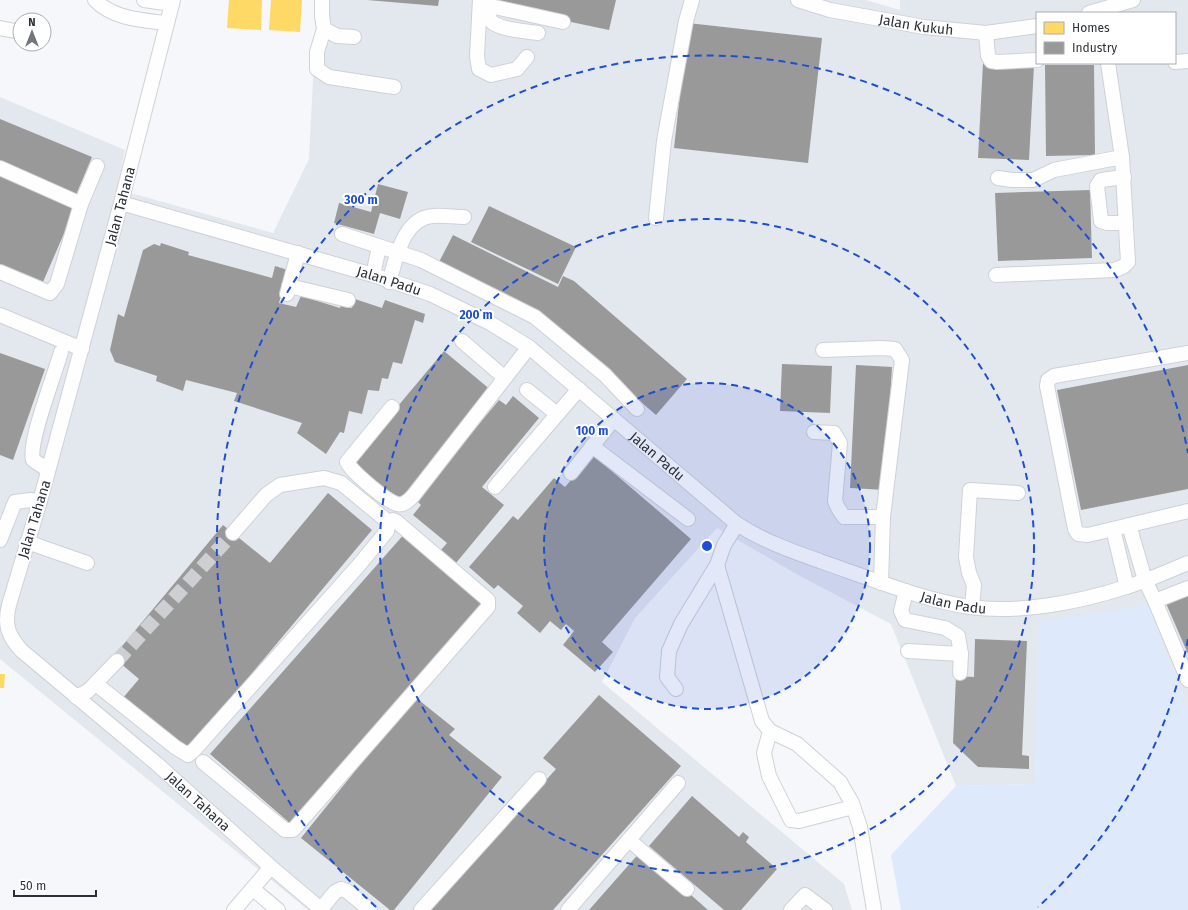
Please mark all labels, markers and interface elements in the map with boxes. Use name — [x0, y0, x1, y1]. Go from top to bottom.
street label: Jalan Kukuh — [878, 11, 954, 39]
north arrow — [12, 12, 52, 52]
legend — [1036, 12, 1176, 64]
text: N — [28, 16, 36, 29]
text: Homes — [1072, 21, 1110, 35]
text: Industry — [1072, 41, 1117, 55]
street label: Jalan Tahana — [102, 165, 139, 248]
text: 300 m — [343, 193, 378, 207]
street label: Jalan Padu — [355, 263, 423, 299]
text: 200 m — [459, 308, 493, 322]
text: 100 m — [576, 424, 608, 438]
street label: Jalan Padu — [626, 428, 688, 485]
street label: Jalan Tahana — [14, 478, 54, 560]
centre of rings — [700, 539, 714, 553]
street label: Jalan Padu — [918, 588, 987, 618]
street label: Jalan Tahana — [162, 768, 234, 835]
scale bar — [14, 872, 96, 898]
text: 50 m — [20, 879, 46, 893]

